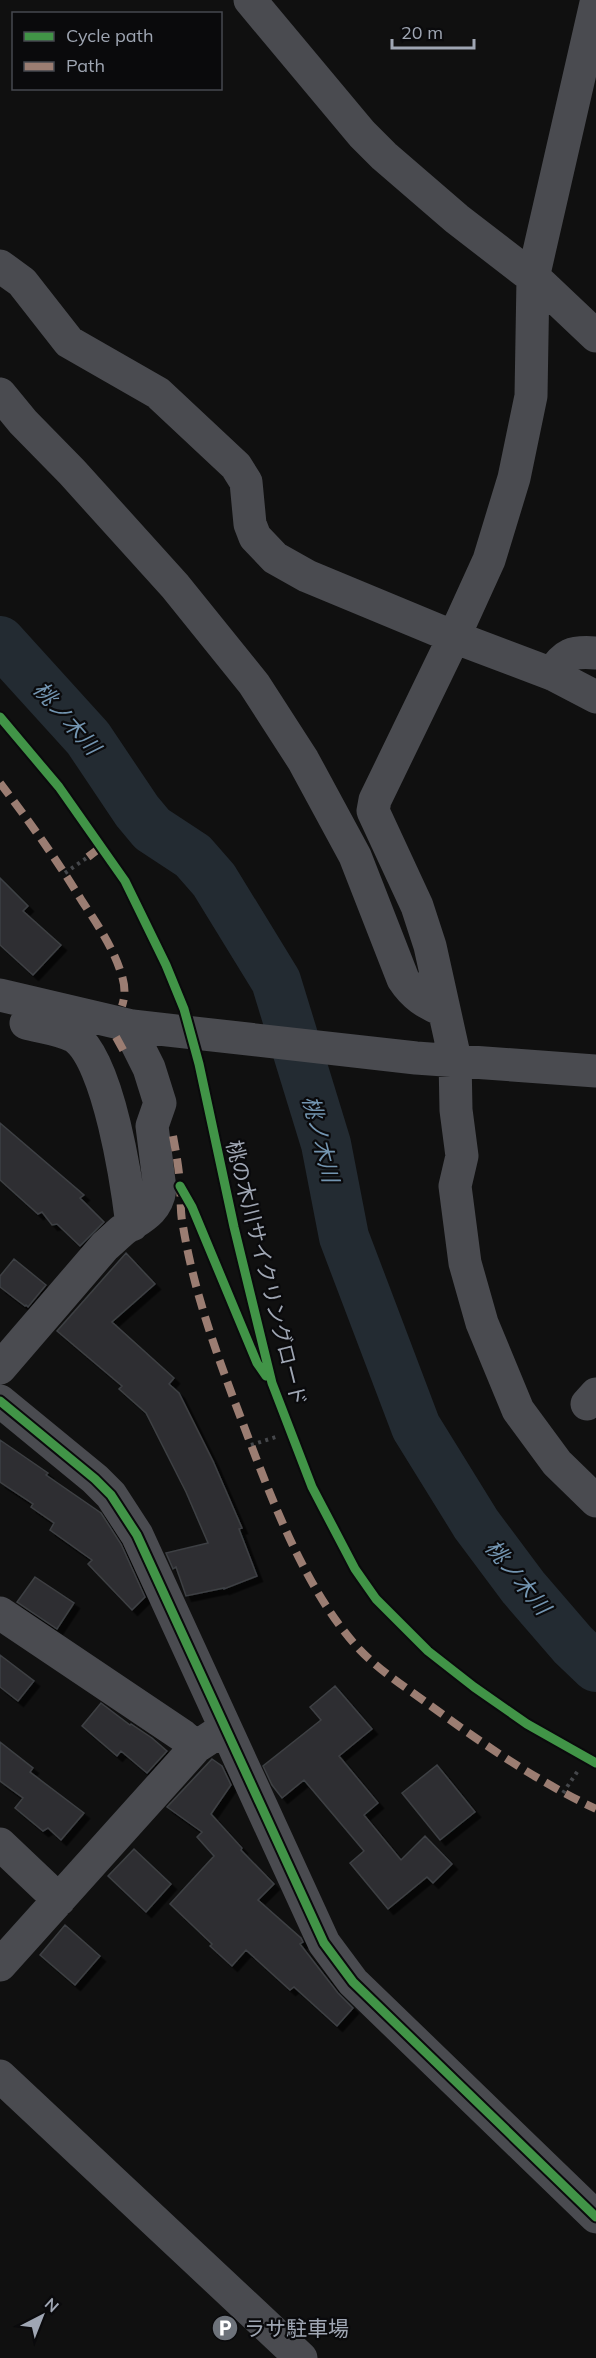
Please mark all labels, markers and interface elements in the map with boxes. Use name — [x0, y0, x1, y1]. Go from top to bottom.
legend — [12, 12, 222, 90]
scale bar — [392, 12, 474, 50]
text: 20 m — [401, 21, 443, 44]
text: Cycle path — [66, 24, 153, 47]
text: Path — [66, 54, 105, 77]
water label: 桃ノ木川 — [28, 676, 108, 762]
water label: 桃ノ木川 — [297, 1093, 346, 1187]
street label: 桃の木川サイクリングロード — [221, 1138, 313, 1408]
water label: 桃ノ木川 — [479, 1534, 558, 1622]
north arrow — [12, 2286, 72, 2346]
text: N — [41, 2293, 63, 2316]
parking icon: ラサ駐車場 — [210, 2313, 240, 2343]
place label: ラサ駐車場 — [244, 2315, 349, 2341]

